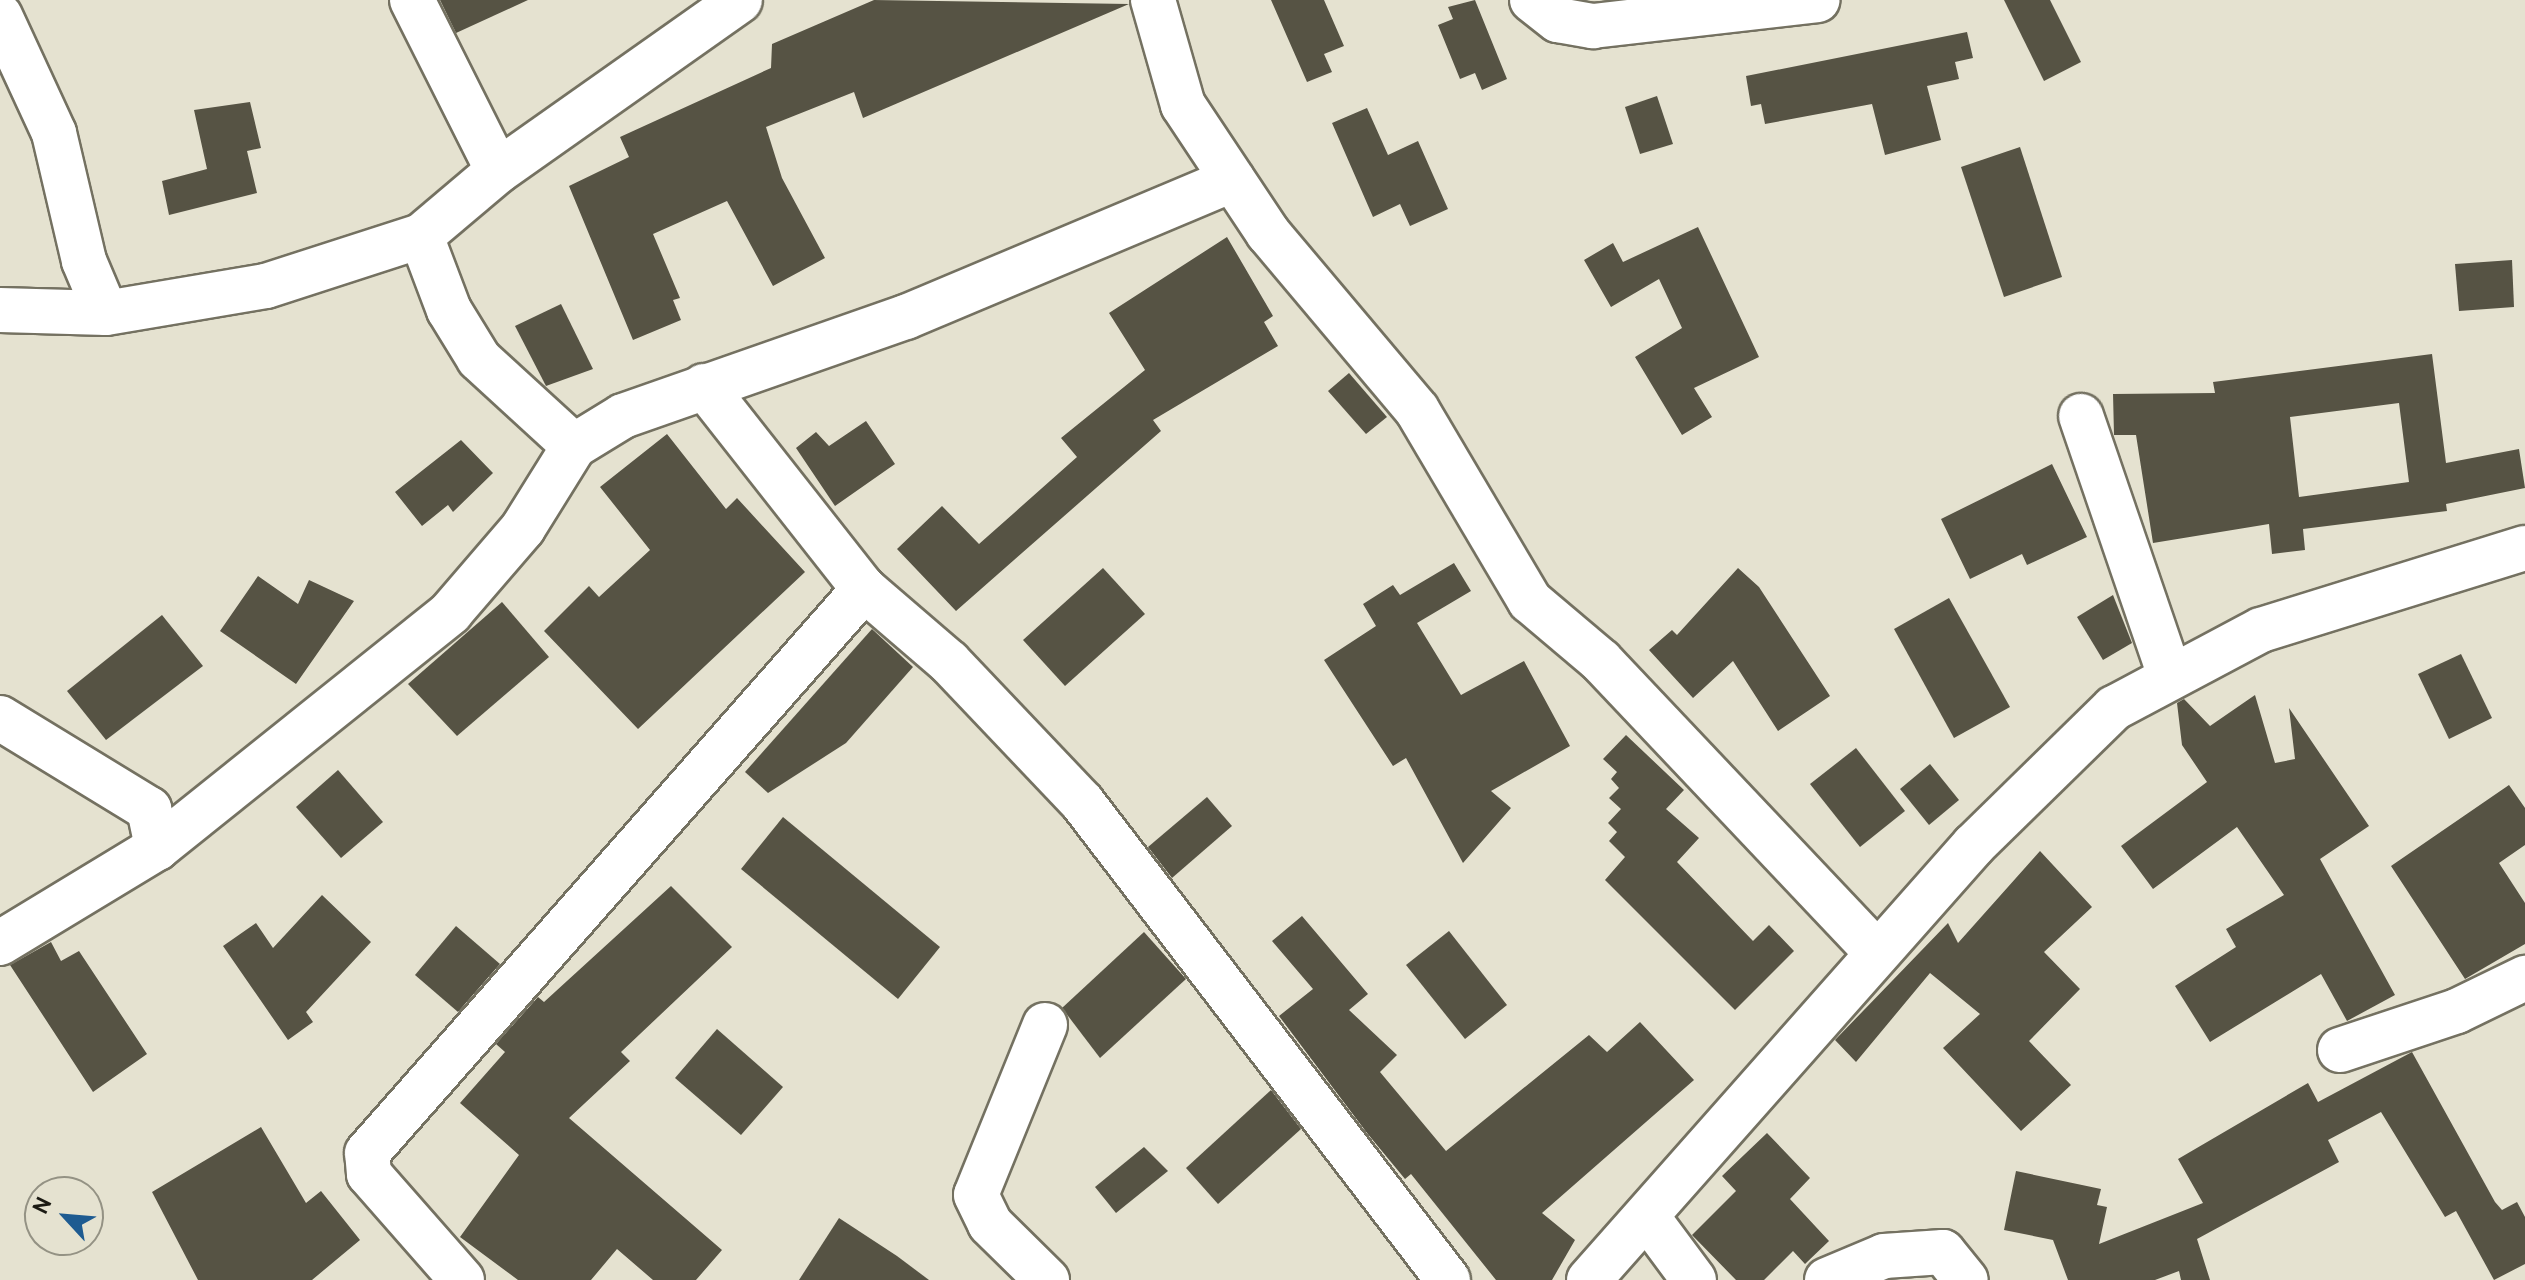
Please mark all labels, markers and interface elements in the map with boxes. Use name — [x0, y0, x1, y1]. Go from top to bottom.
north arrow — [24, 1176, 104, 1256]
text: N — [28, 1193, 59, 1219]

